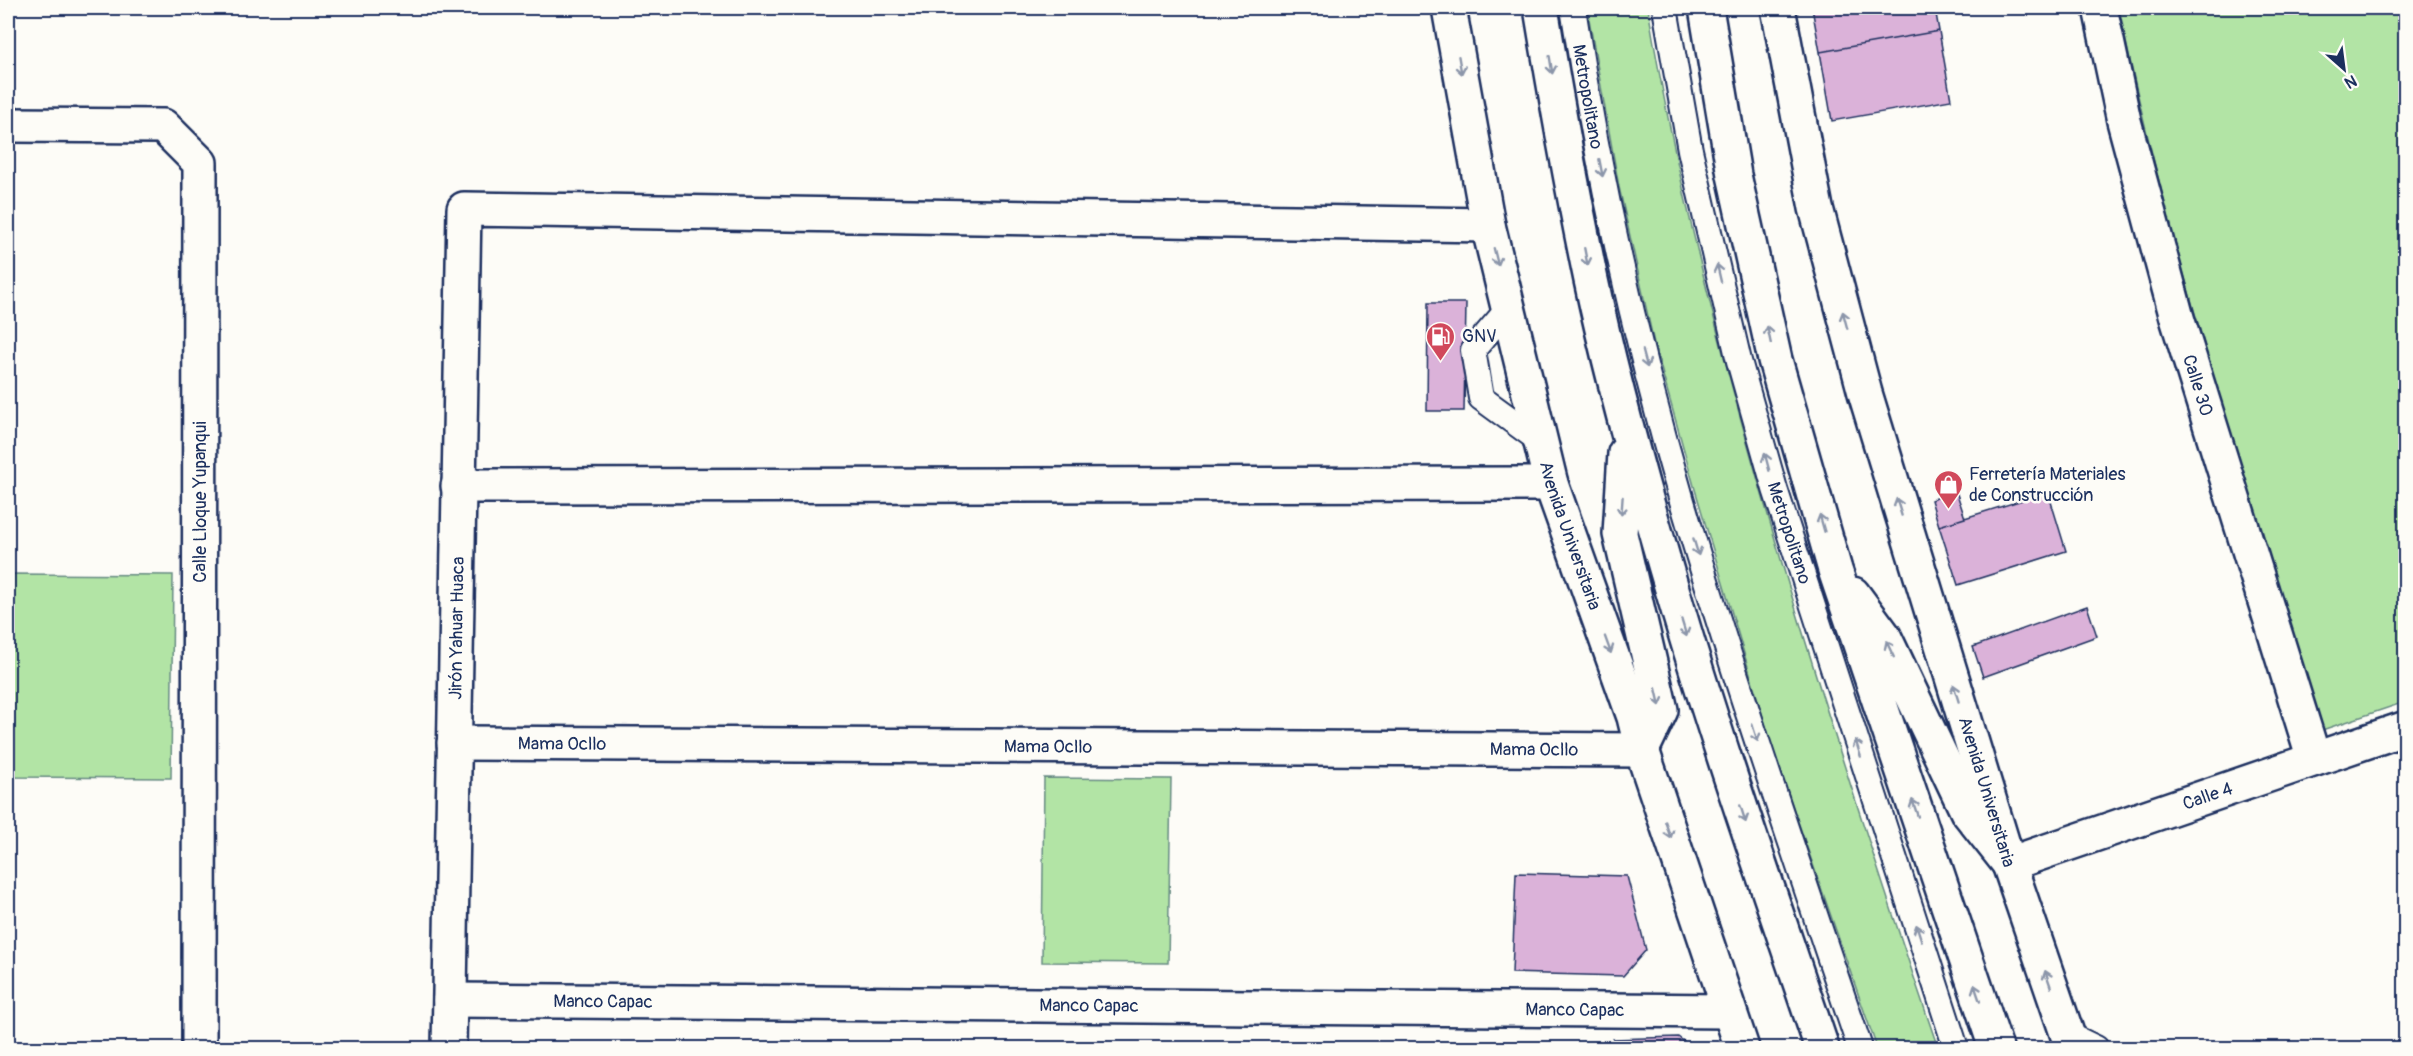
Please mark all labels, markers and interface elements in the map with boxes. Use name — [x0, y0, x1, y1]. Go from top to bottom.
north arrow — [2314, 39, 2374, 99]
street label: Metropolitano — [1567, 43, 1609, 151]
one-way arrow — [1454, 55, 1465, 74]
one-way arrow — [1545, 55, 1556, 75]
text: N — [2341, 70, 2360, 93]
one-way arrow — [1596, 158, 1607, 178]
one-way arrow — [1490, 247, 1502, 266]
one-way arrow — [1581, 247, 1592, 266]
one-way arrow — [1713, 264, 1724, 283]
one-way arrow — [1839, 311, 1851, 330]
fuel station icon: GNV — [1425, 320, 1457, 362]
place label: GNV — [1462, 325, 1497, 348]
one-way arrow — [1763, 326, 1775, 345]
one-way arrow — [1640, 349, 1651, 368]
street label: Calle 30 — [2178, 352, 2218, 419]
street label: Calle Lloque Yupanqui — [189, 421, 212, 583]
one-way arrow — [1761, 453, 1772, 472]
street label: Avenida Universitaria — [1534, 459, 1606, 613]
place label: Ferretería Materiales de Construcción — [1969, 463, 2126, 507]
shop icon: Ferretería Materiales de Construcción — [1932, 468, 1964, 510]
street label: Metropolitano — [1762, 479, 1817, 587]
one-way arrow — [1616, 496, 1627, 516]
one-way arrow — [1892, 498, 1903, 517]
one-way arrow — [1816, 514, 1827, 533]
one-way arrow — [1691, 537, 1702, 556]
street label: Jirón Yahuar Huaca — [444, 556, 469, 700]
one-way arrow — [1679, 618, 1690, 637]
one-way arrow — [1604, 635, 1615, 654]
one-way arrow — [1883, 640, 1895, 658]
one-way arrow — [1950, 684, 1961, 703]
one-way arrow — [1652, 687, 1664, 706]
street label: Avenida Universitaria — [1953, 714, 2021, 870]
one-way arrow — [1750, 723, 1761, 742]
street label: Mama Ocllo — [518, 732, 607, 755]
street label: Mama Ocllo — [1004, 735, 1093, 758]
street label: Mama Ocllo — [1490, 738, 1579, 761]
one-way arrow — [1852, 739, 1863, 758]
street label: Calle 4 — [2180, 777, 2236, 815]
one-way arrow — [1909, 799, 1920, 818]
one-way arrow — [1739, 804, 1750, 823]
one-way arrow — [1664, 821, 1675, 839]
one-way arrow — [1912, 924, 1923, 943]
one-way arrow — [2042, 970, 2053, 989]
one-way arrow — [1971, 984, 1982, 1003]
street label: Manco Capac — [553, 989, 653, 1013]
street label: Manco Capac — [1039, 994, 1139, 1017]
street label: Manco Capac — [1525, 998, 1625, 1022]

